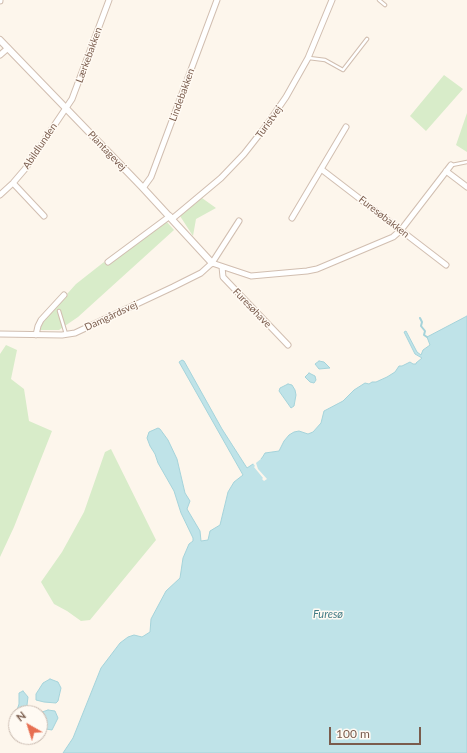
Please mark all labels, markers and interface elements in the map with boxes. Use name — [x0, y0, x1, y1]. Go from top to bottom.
street label: Lærkebakken — [73, 26, 105, 84]
street label: Lindebakken — [167, 67, 197, 123]
street label: Turistvej — [253, 103, 285, 141]
street label: Abildlunden — [20, 121, 60, 171]
street label: Plantagevej — [85, 129, 129, 173]
street label: Furesøbakken — [356, 194, 412, 240]
street label: Furesøhave — [230, 286, 274, 330]
street label: Damgårdsvej — [83, 299, 139, 333]
water label: Furesø — [313, 607, 343, 621]
north arrow — [8, 705, 48, 745]
text: N — [13, 708, 28, 724]
scale bar — [331, 719, 423, 745]
text: 100 m — [336, 726, 370, 741]

